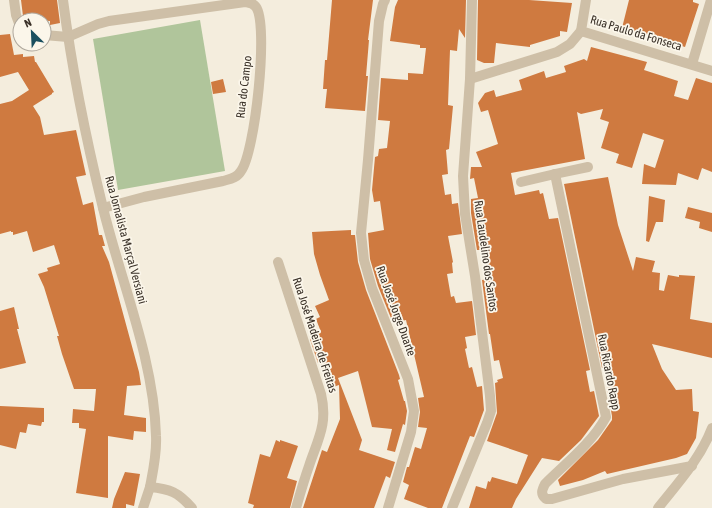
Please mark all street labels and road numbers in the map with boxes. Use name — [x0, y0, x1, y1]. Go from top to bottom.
street label: Rua Paulo da Fonseca — [589, 12, 683, 54]
street label: Rua do Campo — [233, 55, 255, 119]
street label: Rua Jornalista Marçal Versiani — [102, 174, 150, 306]
street label: Rua Laudelino dos Santos — [471, 200, 501, 312]
street label: Rua José Jorge Duarte — [373, 264, 419, 358]
street label: Rua José Madeira de Freitas — [290, 276, 340, 394]
street label: Rua Ricardo Rapp — [595, 333, 623, 412]

